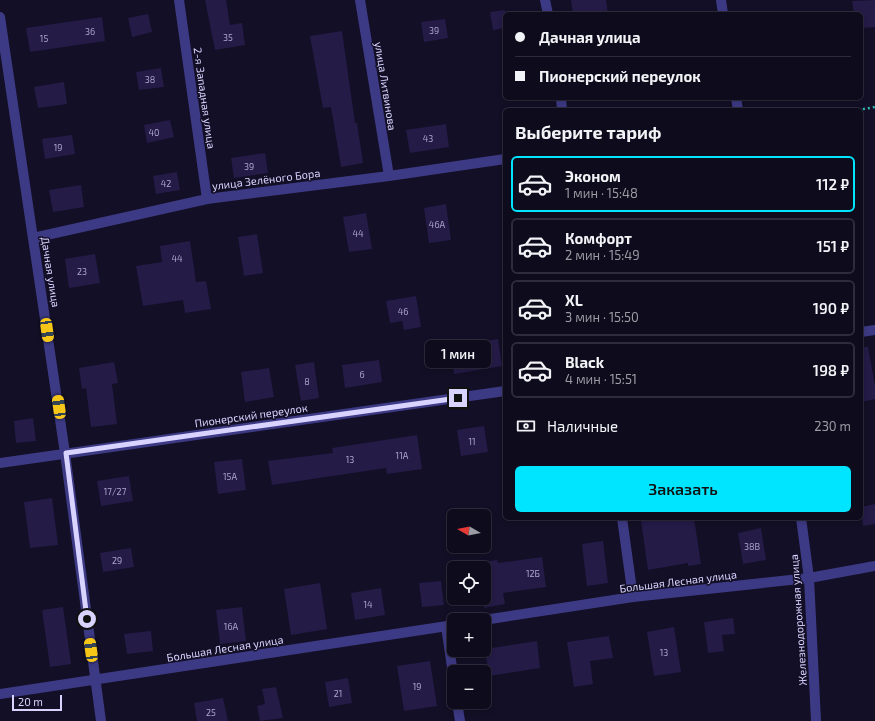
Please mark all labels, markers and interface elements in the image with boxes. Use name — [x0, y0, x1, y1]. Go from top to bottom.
house number: 39 — [429, 25, 439, 36]
house number: 36 — [85, 26, 95, 37]
text: Дачная улица — [539, 28, 641, 46]
house number: 35 — [223, 32, 233, 43]
house number: 15 — [40, 33, 48, 44]
street label: улица Литвинова — [372, 41, 399, 131]
street label: 2-я Западная улица — [190, 47, 219, 150]
text: Пионерский переулок — [539, 67, 701, 85]
house number: 38 — [145, 74, 155, 85]
text: Выберите тариф — [515, 121, 661, 143]
house number: 40 — [149, 127, 159, 138]
house number: 43 — [423, 133, 433, 144]
house number: 19 — [54, 142, 62, 153]
house number: 39 — [244, 161, 254, 172]
street label: улица Зелёного Бора — [211, 166, 321, 193]
icon: car — [517, 166, 553, 202]
text: Эконом — [565, 167, 621, 185]
text: 112 ₽ — [816, 175, 849, 193]
house number: 42 — [161, 178, 171, 189]
text: 1 мин · 15:48 — [565, 185, 638, 201]
house number: 46А — [429, 219, 446, 230]
house number: 44 — [352, 228, 364, 239]
icon: car — [517, 228, 553, 264]
text: Комфорт — [565, 229, 632, 247]
street label: Дачная улица — [38, 236, 63, 308]
text: 151 ₽ — [816, 237, 849, 255]
text: 2 мин · 15:49 — [565, 247, 640, 263]
house number: 44 — [171, 253, 183, 264]
house number: 23 — [77, 266, 87, 277]
icon: car — [517, 290, 553, 326]
text: XL — [565, 291, 583, 309]
text: 190 ₽ — [813, 299, 849, 317]
house number: 46 — [398, 306, 408, 317]
text: 3 мин · 15:50 — [565, 309, 639, 325]
car — [39, 317, 55, 343]
callout: 1 мин — [425, 340, 491, 368]
text: 1 мин — [441, 346, 475, 362]
icon: car — [517, 352, 553, 388]
text: Black — [565, 353, 604, 371]
text: 198 ₽ — [813, 361, 849, 379]
house number: 6 — [359, 369, 365, 380]
text: 4 мин · 15:51 — [565, 371, 637, 387]
house number: 8 — [304, 376, 310, 387]
route end — [449, 389, 467, 407]
car — [51, 394, 67, 420]
street label: Пионерский переулок — [194, 401, 309, 430]
icon: cash — [515, 415, 537, 437]
text: Наличные — [547, 417, 618, 435]
text: 230 m — [814, 418, 851, 434]
house number: 11 — [468, 436, 476, 447]
house number: 11А — [396, 450, 409, 461]
house number: 13 — [346, 454, 354, 465]
button: Заказать — [515, 466, 851, 512]
house number: 15А — [223, 471, 237, 482]
house number: 17/27 — [104, 486, 127, 497]
north arrow — [447, 509, 491, 553]
map controls — [447, 509, 491, 709]
house number: 38В — [744, 541, 760, 552]
street label: Железнодорожная улица — [787, 554, 810, 686]
house number: 29 — [112, 555, 122, 566]
button: locate — [447, 561, 491, 605]
street label: Большая Лесная улица — [619, 567, 738, 596]
house number: 12Б — [526, 568, 540, 579]
house number: 14 — [363, 599, 373, 610]
route start — [78, 610, 96, 628]
button: + — [447, 613, 491, 657]
house number: 16А — [224, 621, 239, 632]
street label: Большая Лесная улица — [166, 632, 285, 665]
car — [83, 637, 99, 663]
house number: 13 — [660, 647, 668, 658]
button: − — [447, 665, 491, 709]
house number: 19 — [413, 681, 421, 692]
house number: 21 — [334, 688, 342, 699]
scale bar — [12, 693, 62, 712]
text: 20 m — [18, 695, 43, 708]
house number: 25 — [206, 707, 216, 718]

